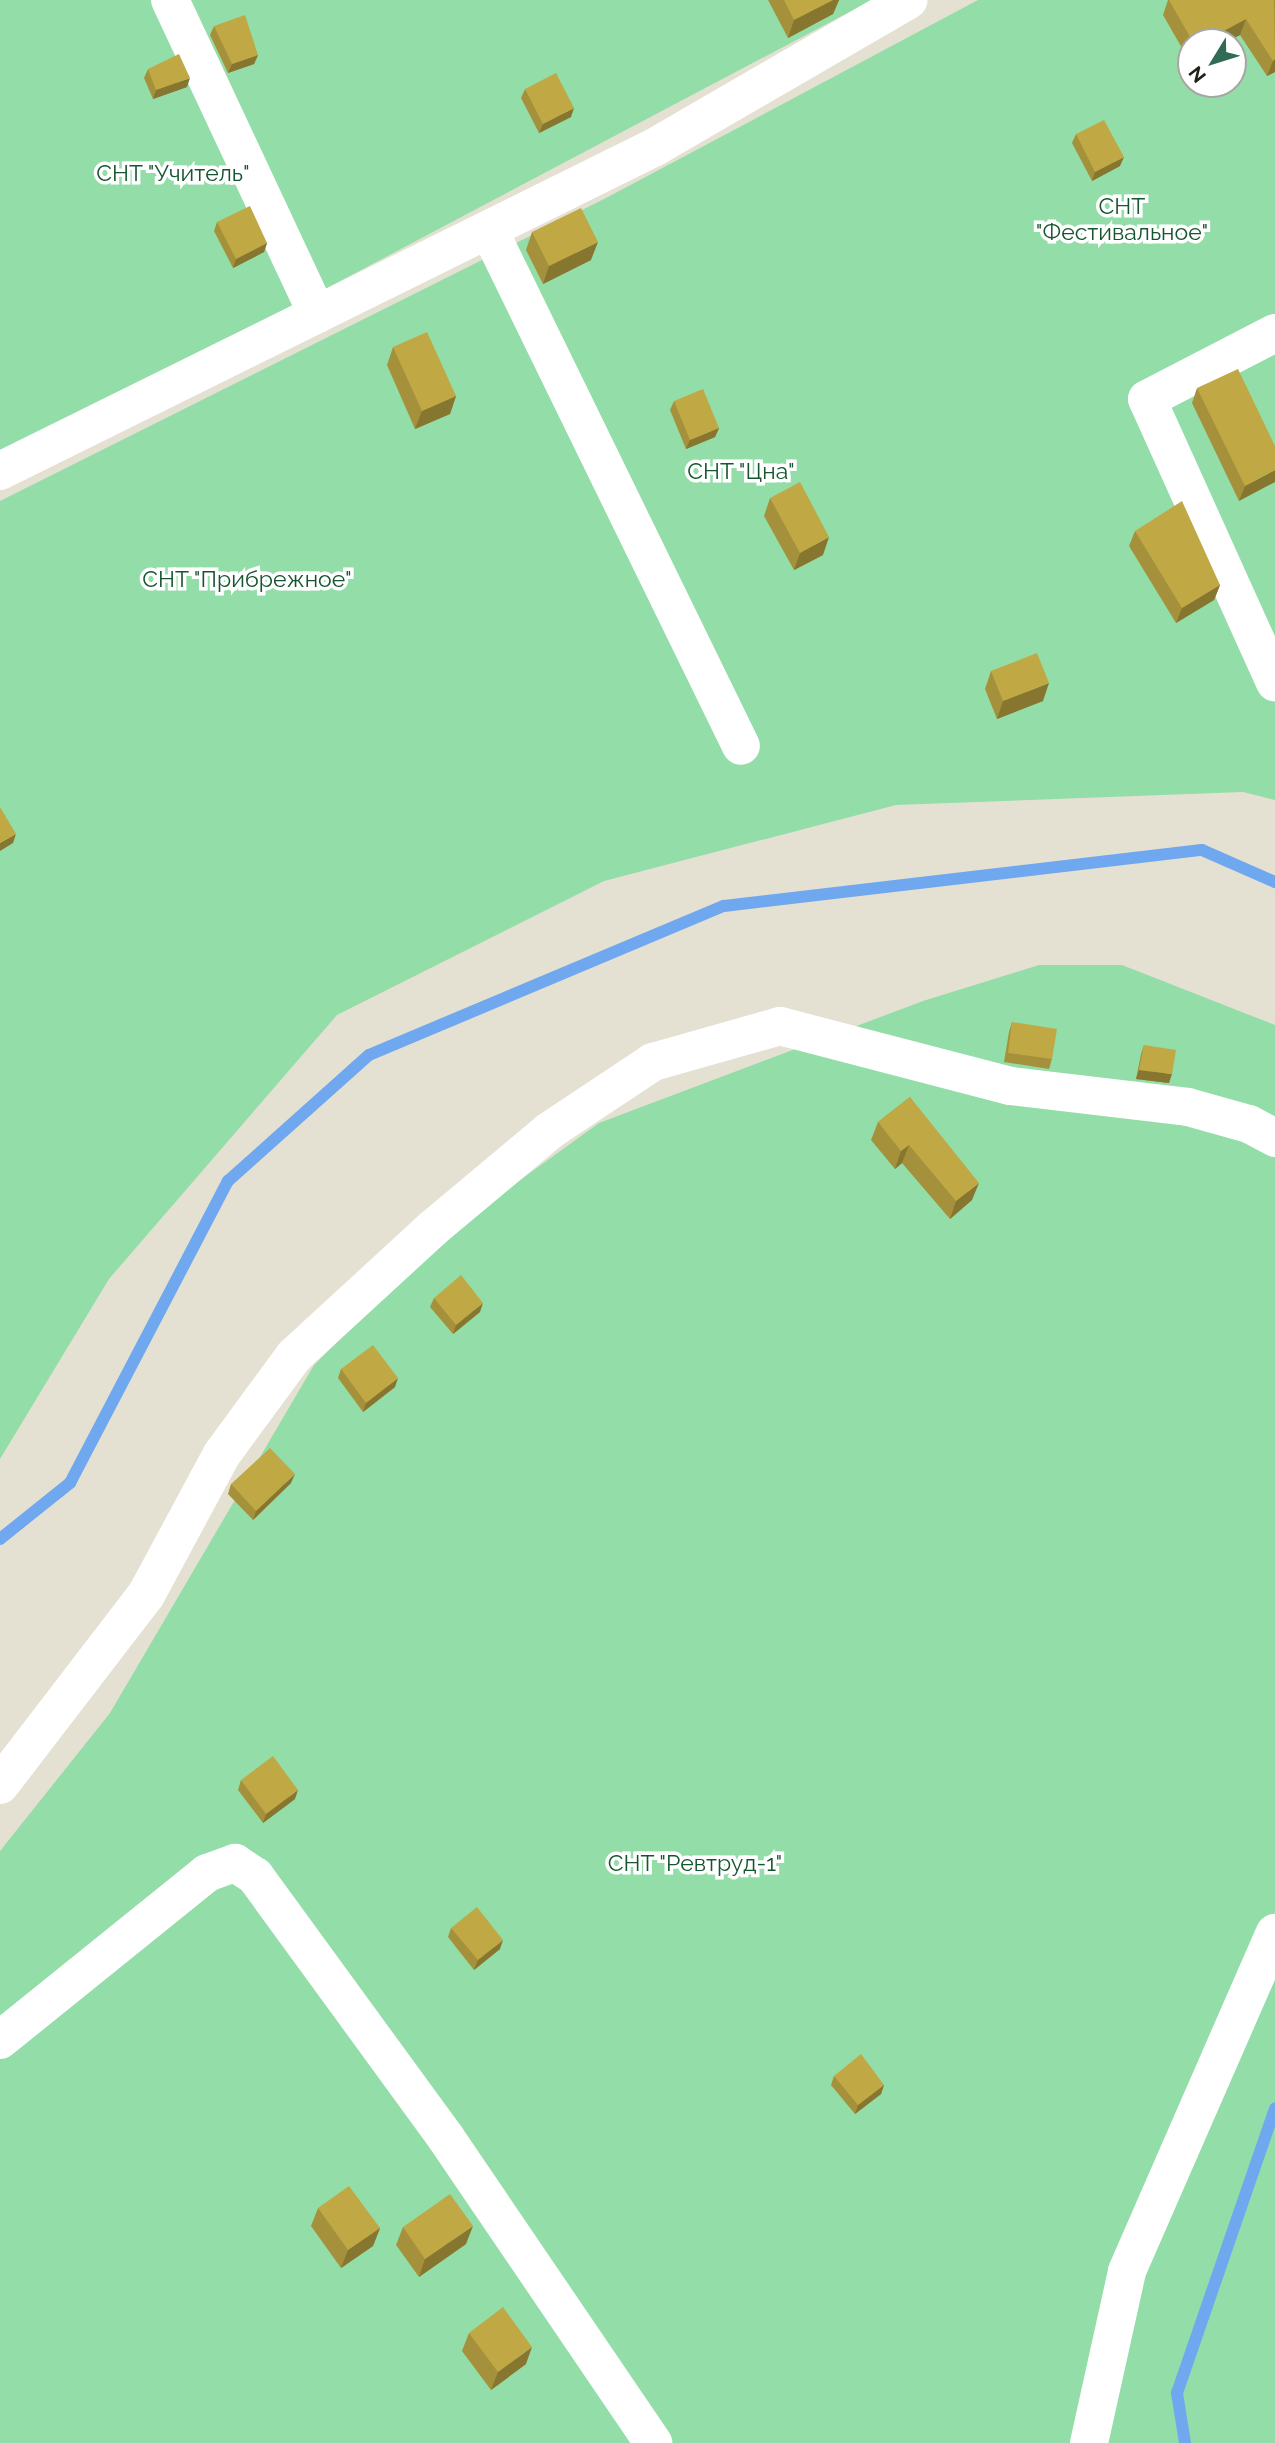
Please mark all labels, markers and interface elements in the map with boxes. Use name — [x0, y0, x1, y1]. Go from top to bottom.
north arrow — [1177, 28, 1247, 98]
text: N — [1184, 62, 1210, 87]
park label: СНТ "Учитель" — [96, 159, 250, 187]
park label: СНТ "Фестивальное" — [1036, 192, 1208, 246]
park label: СНТ "Цна" — [687, 457, 795, 485]
park label: СНТ "Прибрежное" — [142, 565, 352, 593]
park label: СНТ "Ревтруд-1" — [607, 1849, 783, 1877]

